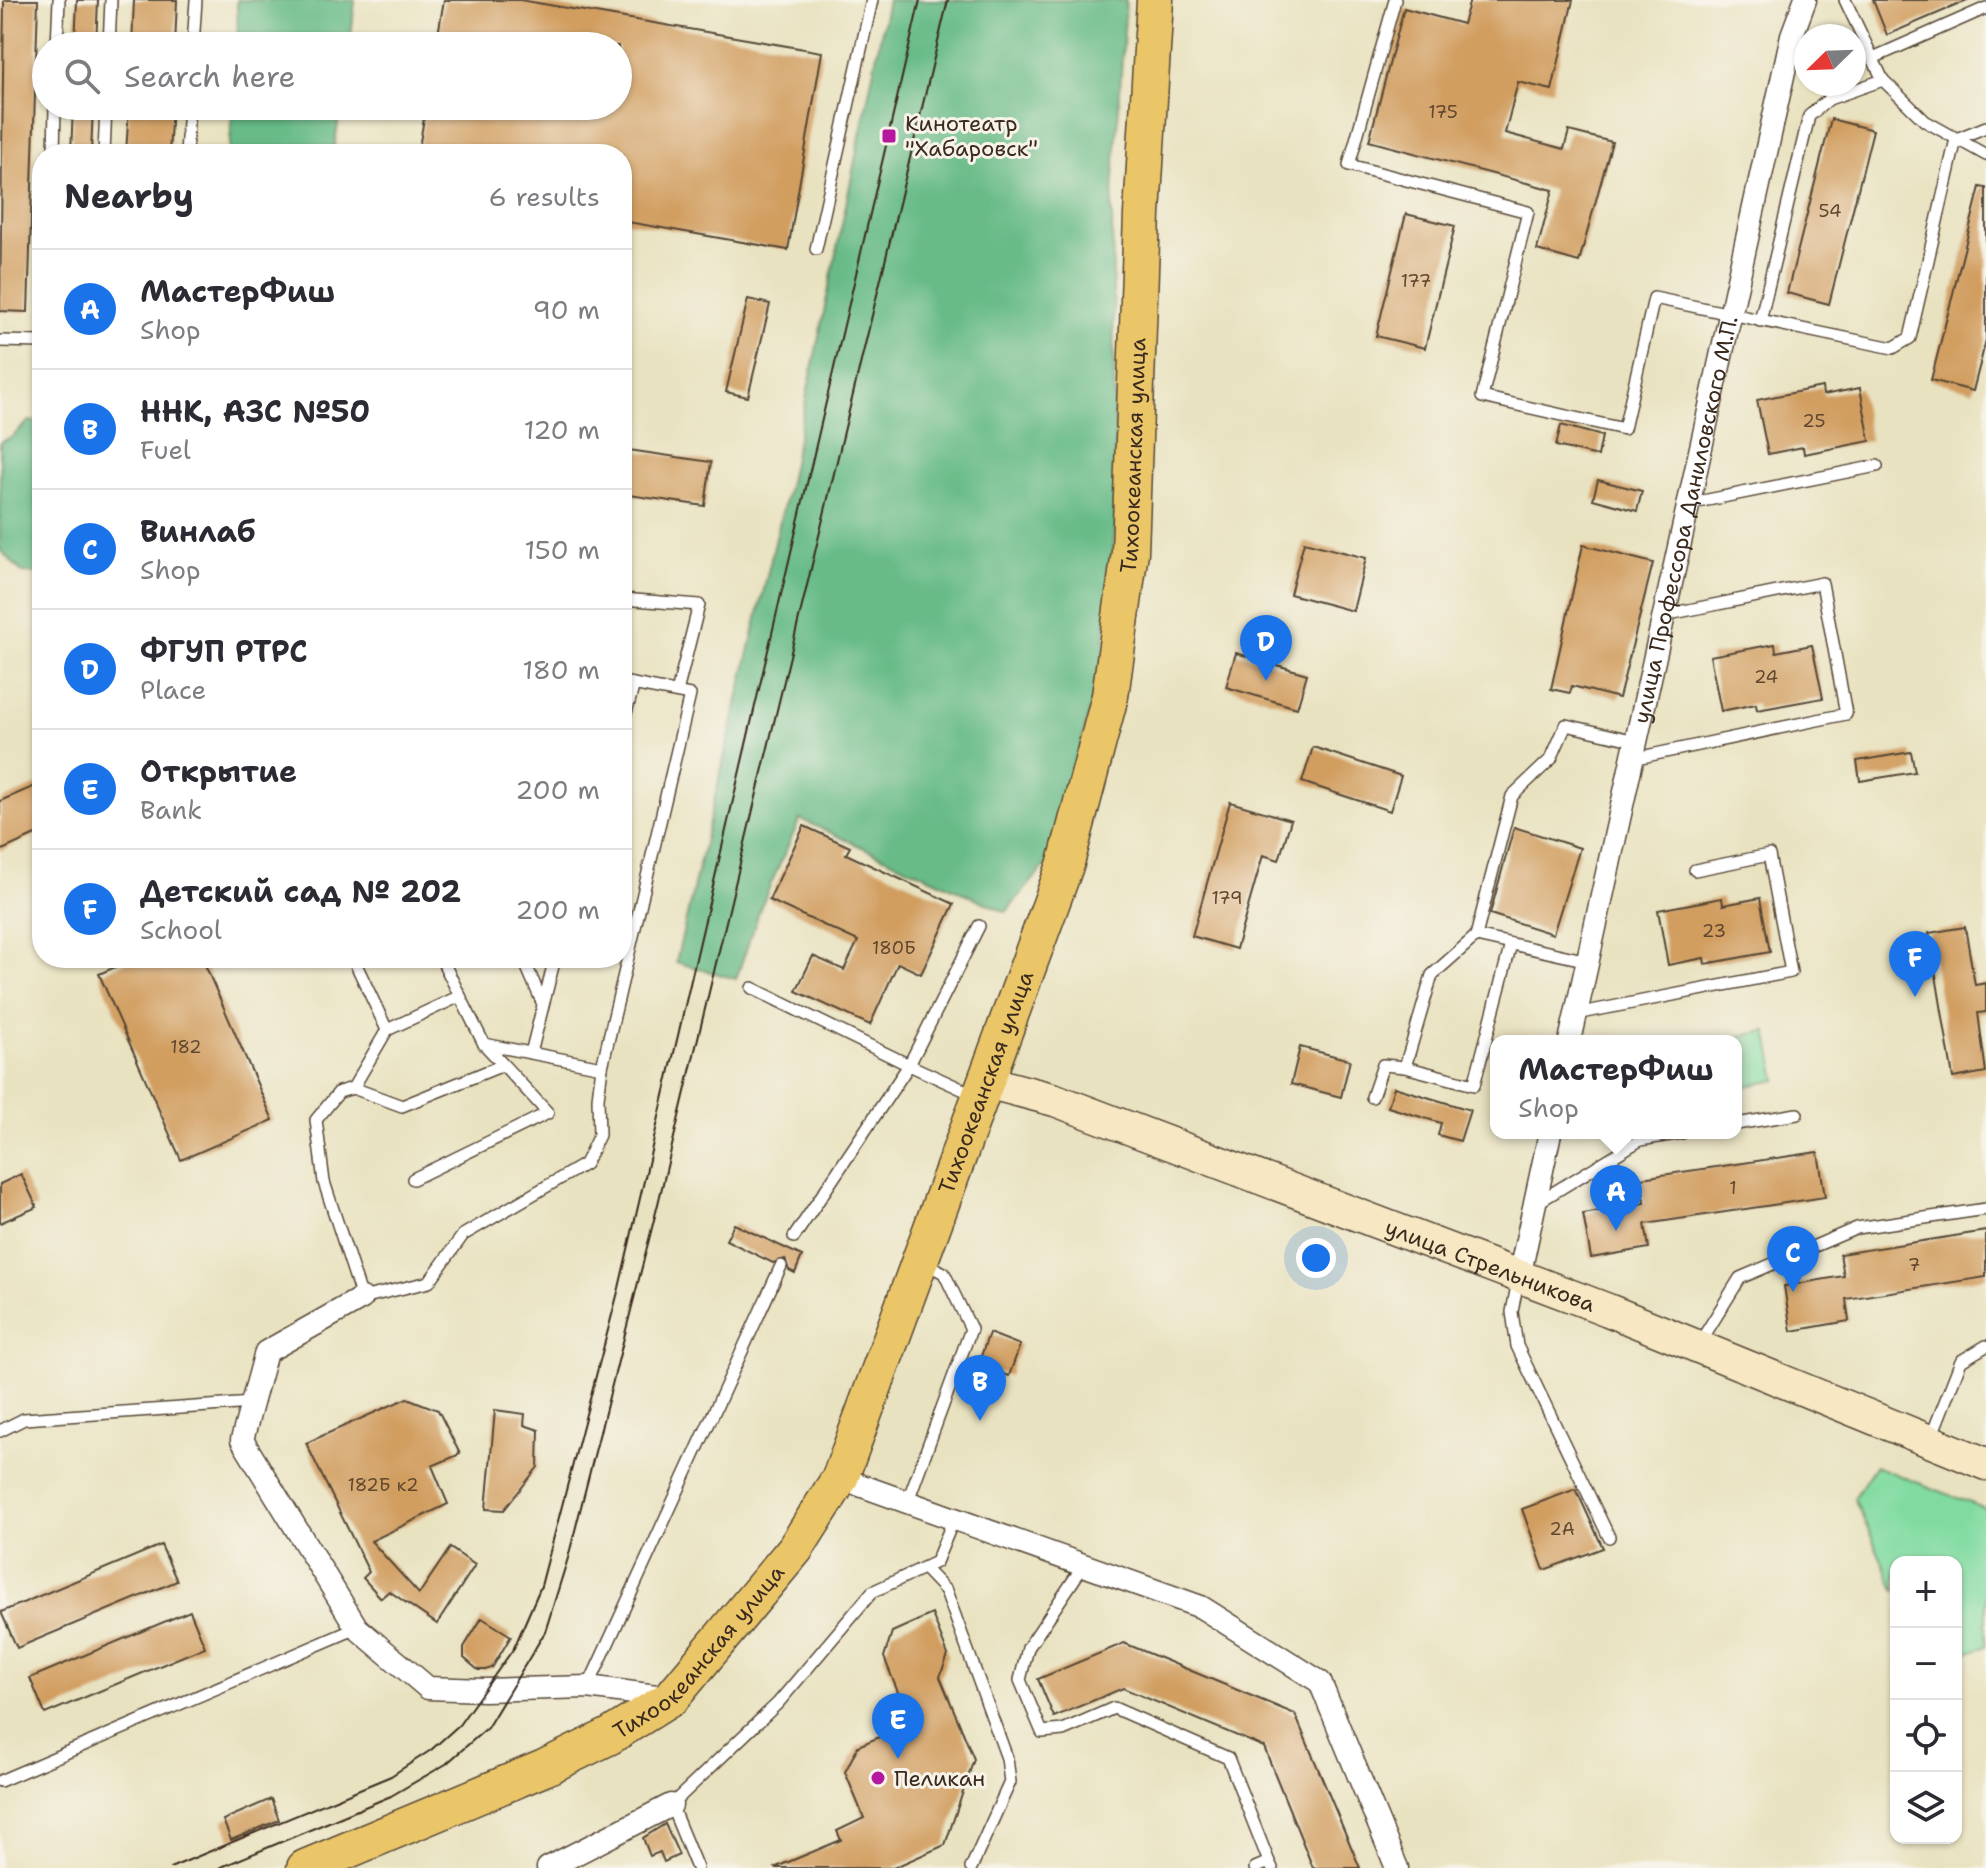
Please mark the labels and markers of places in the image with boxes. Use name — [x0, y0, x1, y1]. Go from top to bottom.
place label: Кинотеатр "Хабаровск" — [905, 109, 1038, 163]
marker: Кинотеатр "Хабаровск" — [880, 127, 898, 145]
pin: D — [1240, 615, 1292, 681]
pin: F — [1889, 931, 1941, 997]
pin: A — [1590, 1165, 1642, 1231]
pin: C — [1767, 1226, 1819, 1292]
pin: B — [954, 1355, 1006, 1421]
pin: E — [872, 1693, 924, 1759]
place label: Пеликан — [894, 1764, 985, 1793]
marker: Пеликан — [869, 1769, 887, 1787]

